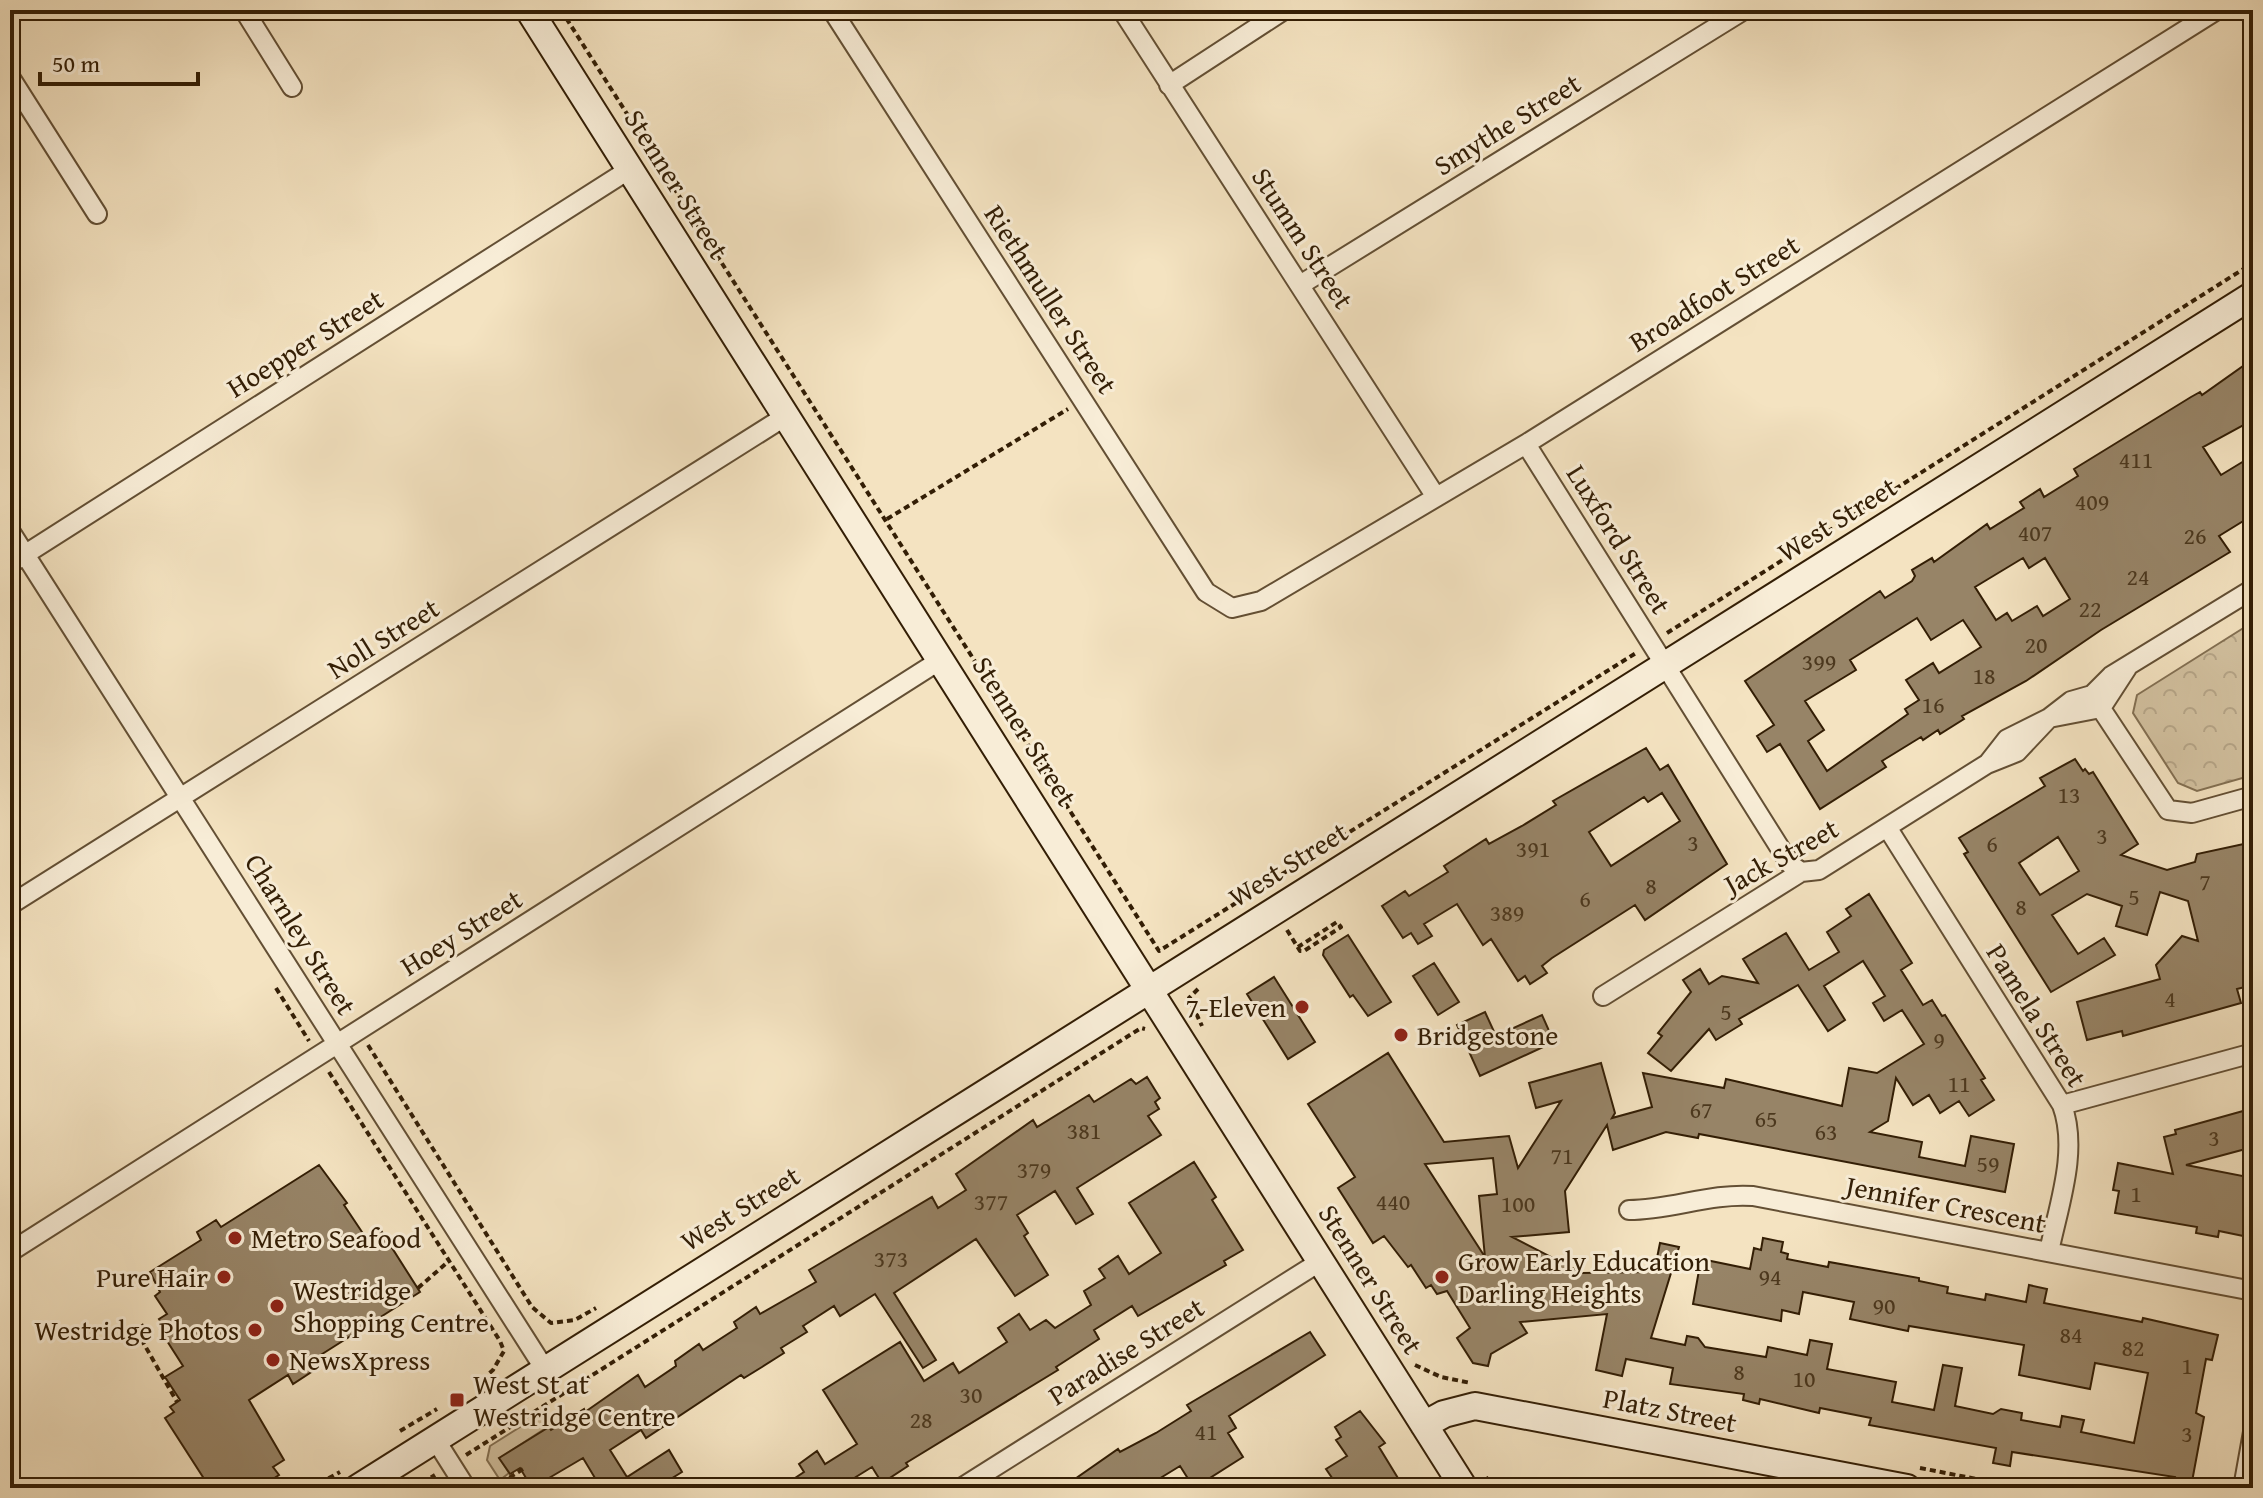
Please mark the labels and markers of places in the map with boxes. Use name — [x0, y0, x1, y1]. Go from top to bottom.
place label: 7-Eleven — [1186, 986, 1286, 1027]
marker: 7-Eleven — [1293, 998, 1311, 1016]
place label: Bridgestone — [1417, 1014, 1558, 1055]
marker: Bridgestone — [1392, 1026, 1410, 1044]
place label: Metro Seafood — [251, 1217, 421, 1258]
marker: Metro Seafood — [226, 1229, 244, 1247]
place label: Grow Early Education Darling Heights — [1458, 1240, 1710, 1313]
place label: Pure Hair — [96, 1256, 208, 1297]
marker: Pure Hair — [215, 1268, 233, 1286]
marker: Grow Early Education Darling Heights — [1433, 1268, 1451, 1286]
place label: Westridge Shopping Centre — [293, 1269, 489, 1342]
marker: Westridge Shopping Centre — [268, 1297, 286, 1315]
place label: Westridge Photos — [34, 1309, 239, 1350]
marker: Westridge Photos — [246, 1321, 264, 1339]
place label: NewsXpress — [289, 1339, 430, 1380]
marker: NewsXpress — [264, 1351, 282, 1369]
place label: West St at Westridge Centre — [473, 1363, 676, 1436]
marker: West St at Westridge Centre — [448, 1391, 466, 1409]

